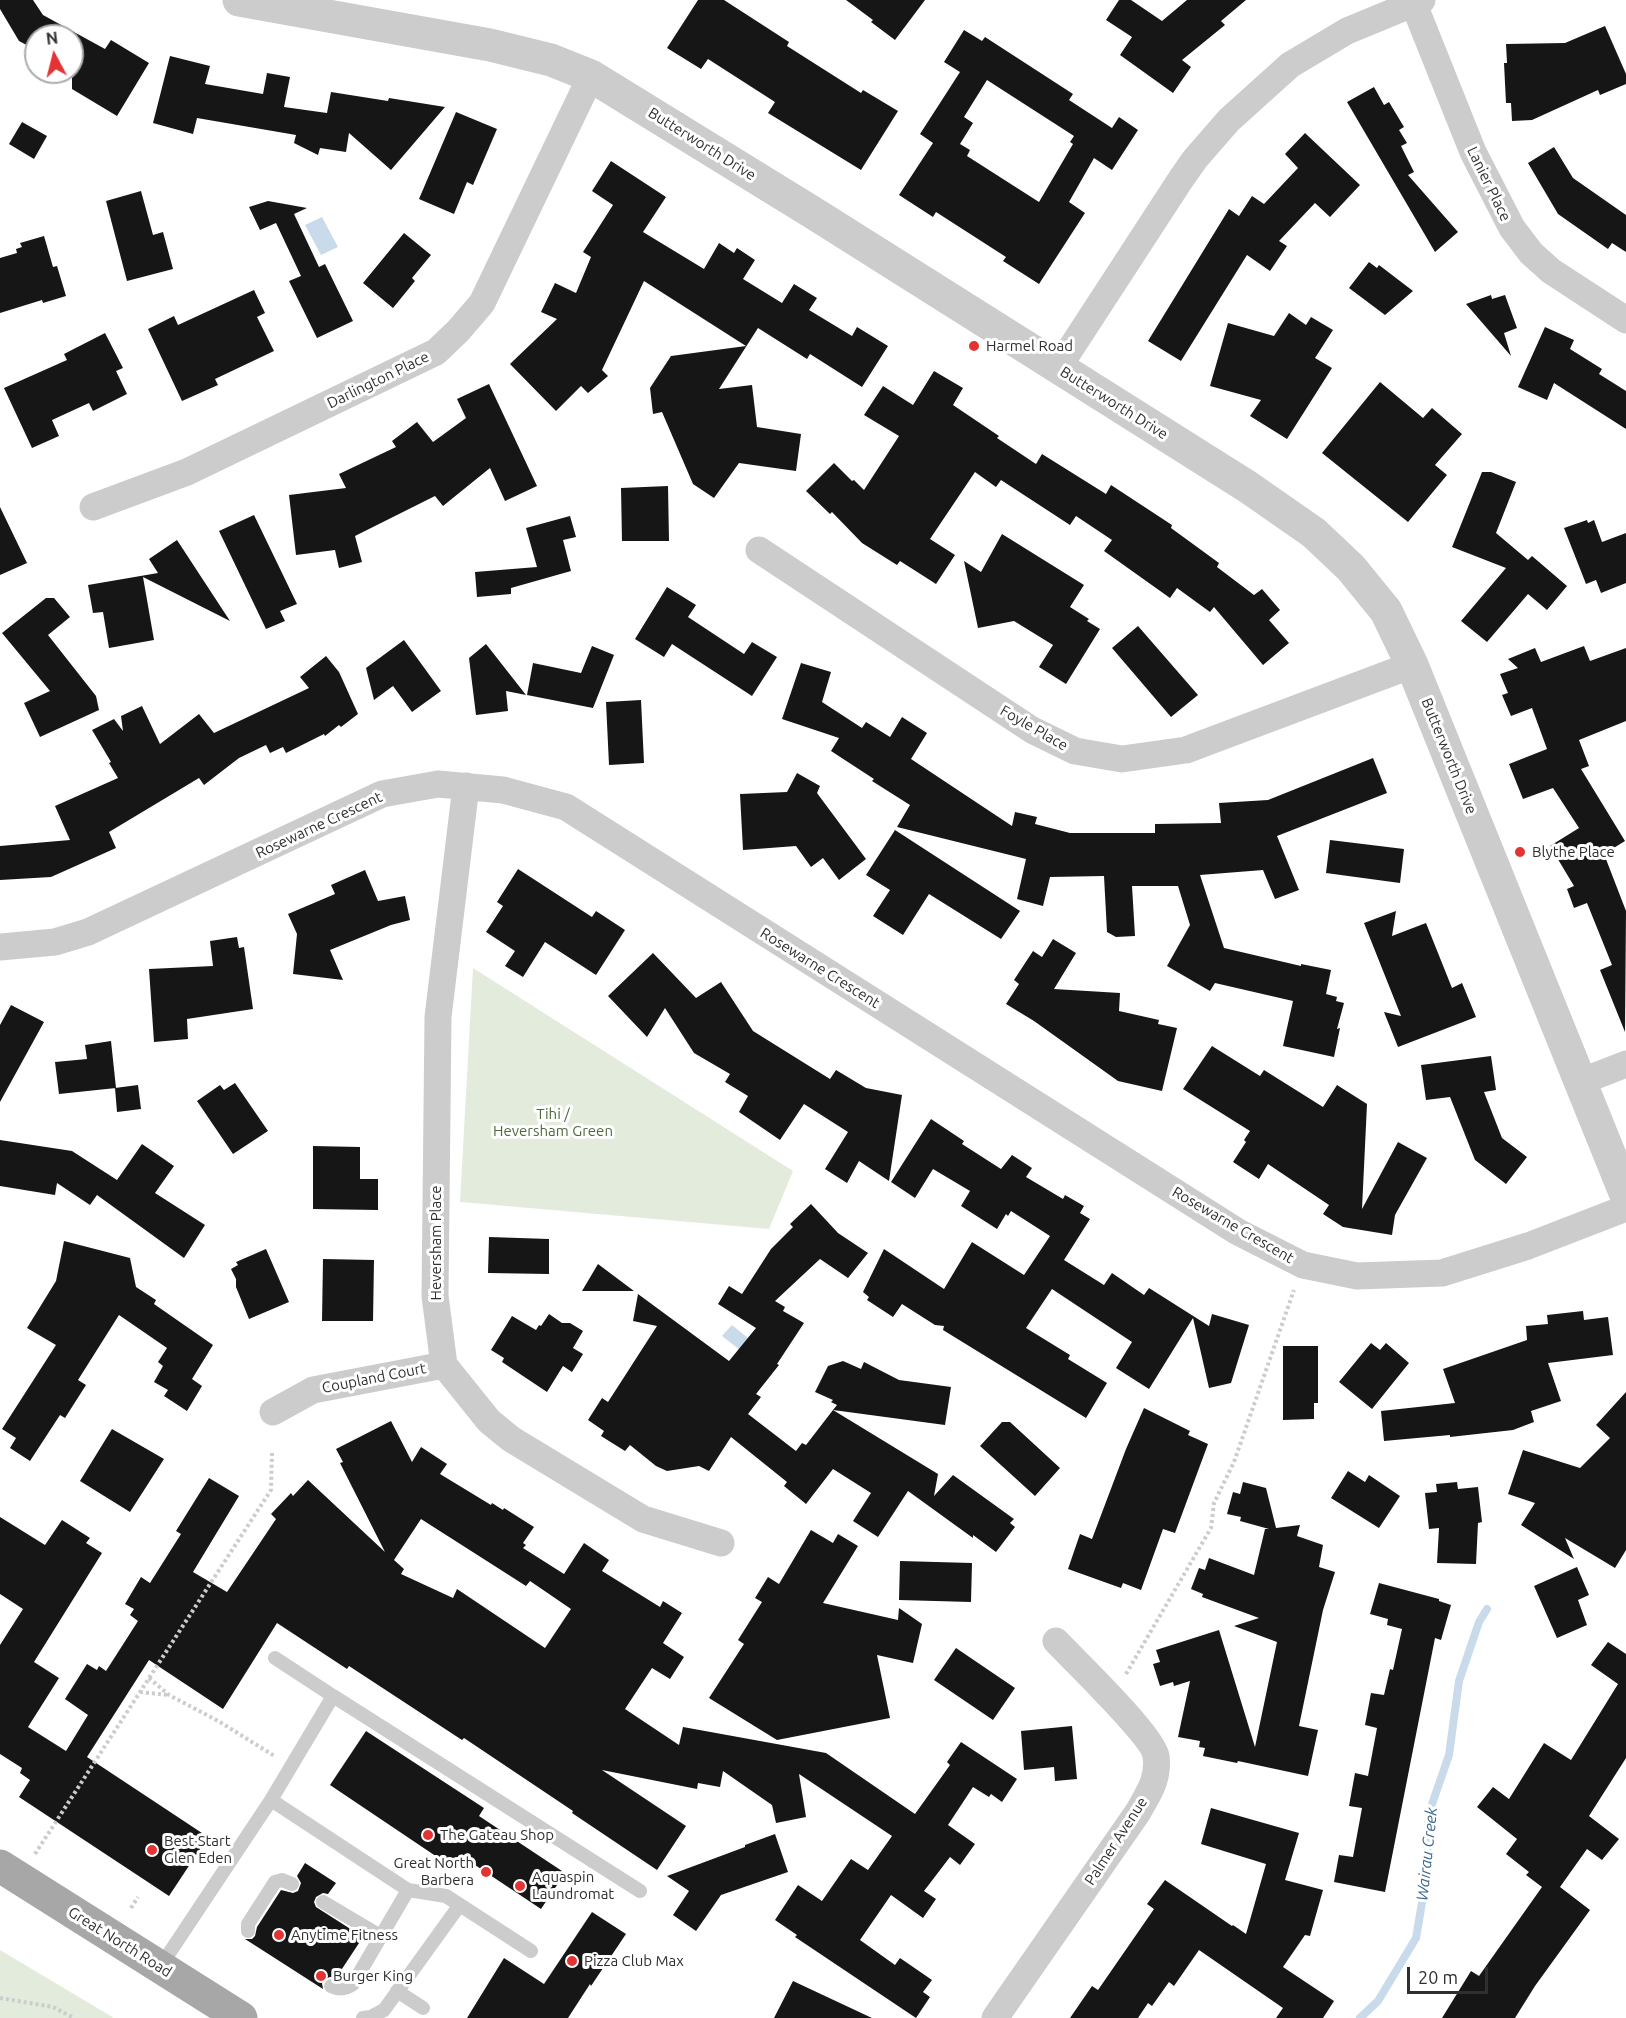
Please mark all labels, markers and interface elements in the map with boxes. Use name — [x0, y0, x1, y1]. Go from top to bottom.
north arrow — [24, 24, 84, 84]
text: N — [45, 28, 59, 48]
street label: Butterworth Drive — [645, 104, 759, 184]
street label: Lanier Place — [1463, 144, 1515, 224]
place label: Harmel Road — [986, 337, 1073, 355]
marker: Harmel Road — [967, 339, 981, 353]
street label: Darlington Place — [324, 348, 432, 412]
street label: Butterworth Drive — [1057, 363, 1171, 443]
street label: Butterworth Drive — [1418, 695, 1480, 817]
street label: Foyle Place — [997, 701, 1071, 755]
street label: Rosewarne Crescent — [253, 788, 385, 862]
place label: Blythe Place — [1532, 843, 1615, 861]
marker: Blythe Place — [1513, 845, 1527, 859]
street label: Rosewarne Crescent — [757, 924, 883, 1012]
park label: Tihi / Heversham Green — [493, 1105, 613, 1140]
street label: Rosewarne Crescent — [1169, 1183, 1297, 1267]
street label: Heversham Place — [427, 1185, 445, 1301]
street label: Coupland Court — [320, 1359, 428, 1397]
street label: Palmer Avenue — [1081, 1794, 1151, 1888]
water label: Wairau Creek — [1413, 1806, 1441, 1902]
place label: The Gateau Shop — [440, 1826, 554, 1844]
marker: The Gateau Shop — [421, 1828, 435, 1842]
place label: Best Start Glen Eden — [164, 1832, 232, 1867]
marker: Best Start Glen Eden — [145, 1843, 159, 1857]
place label: Great North Barbera — [393, 1854, 474, 1889]
marker: Great North Barbera — [479, 1865, 493, 1879]
place label: Aquaspin Laundromat — [532, 1868, 614, 1903]
marker: Aquaspin Laundromat — [513, 1879, 527, 1893]
street label: Great North Road — [65, 1903, 175, 1981]
place label: Anytime Fitness — [291, 1926, 398, 1944]
marker: Anytime Fitness — [272, 1928, 286, 1942]
place label: Pizza Club Max — [584, 1952, 684, 1970]
marker: Pizza Club Max — [565, 1954, 579, 1968]
scale bar — [1410, 1955, 1491, 1993]
place label: Burger King — [333, 1967, 413, 1985]
text: 20 m — [1418, 1967, 1458, 1987]
marker: Burger King — [314, 1969, 328, 1983]

